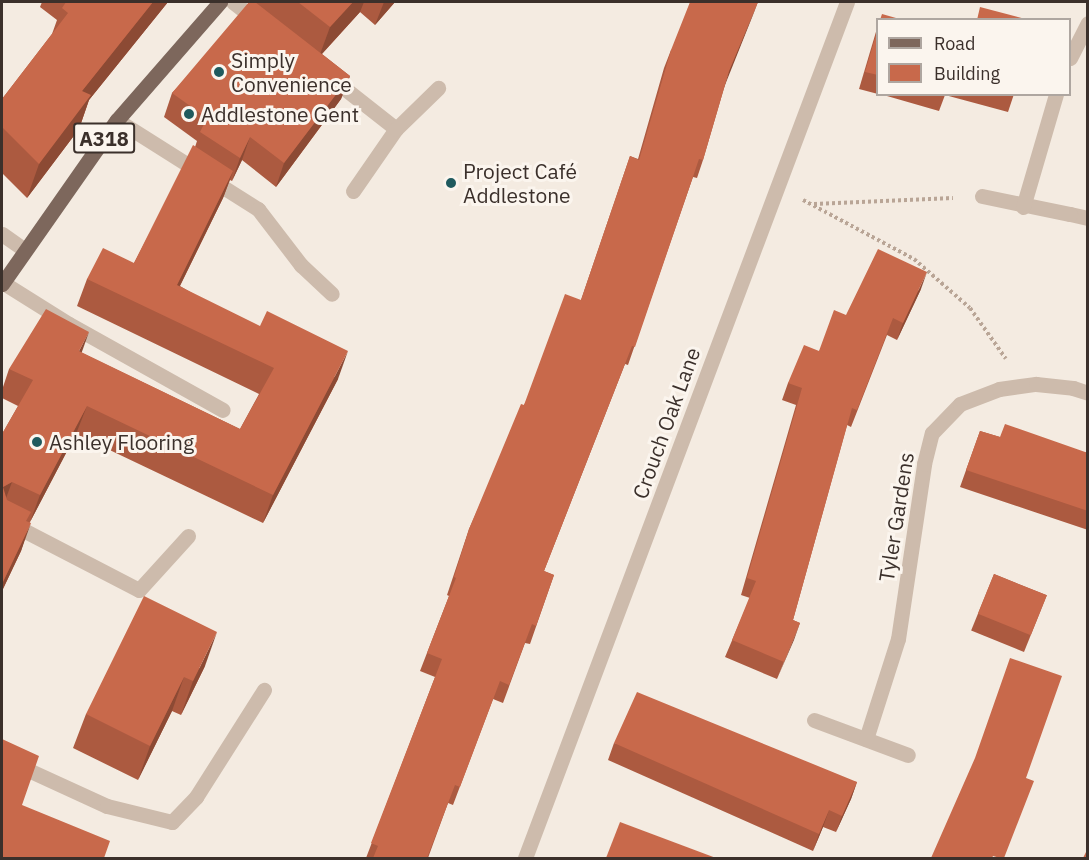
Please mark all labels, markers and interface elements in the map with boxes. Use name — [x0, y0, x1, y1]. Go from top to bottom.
legend — [876, 18, 1071, 96]
text: Road — [934, 32, 975, 55]
place label: Simply Convenience — [231, 47, 352, 97]
text: Building — [934, 62, 1000, 85]
marker: Simply Convenience — [212, 65, 226, 79]
place label: Addlestone Gent — [201, 101, 359, 127]
marker: Addlestone Gent — [182, 107, 196, 121]
road number: A318 — [72, 121, 136, 155]
place label: Project Café Addlestone — [463, 158, 577, 208]
marker: Project Café Addlestone — [444, 176, 458, 190]
street label: Crouch Oak Lane — [627, 344, 705, 502]
place label: Ashley Flooring — [49, 429, 194, 455]
marker: Ashley Flooring — [30, 435, 44, 449]
street label: Tyler Gardens — [873, 450, 919, 584]

